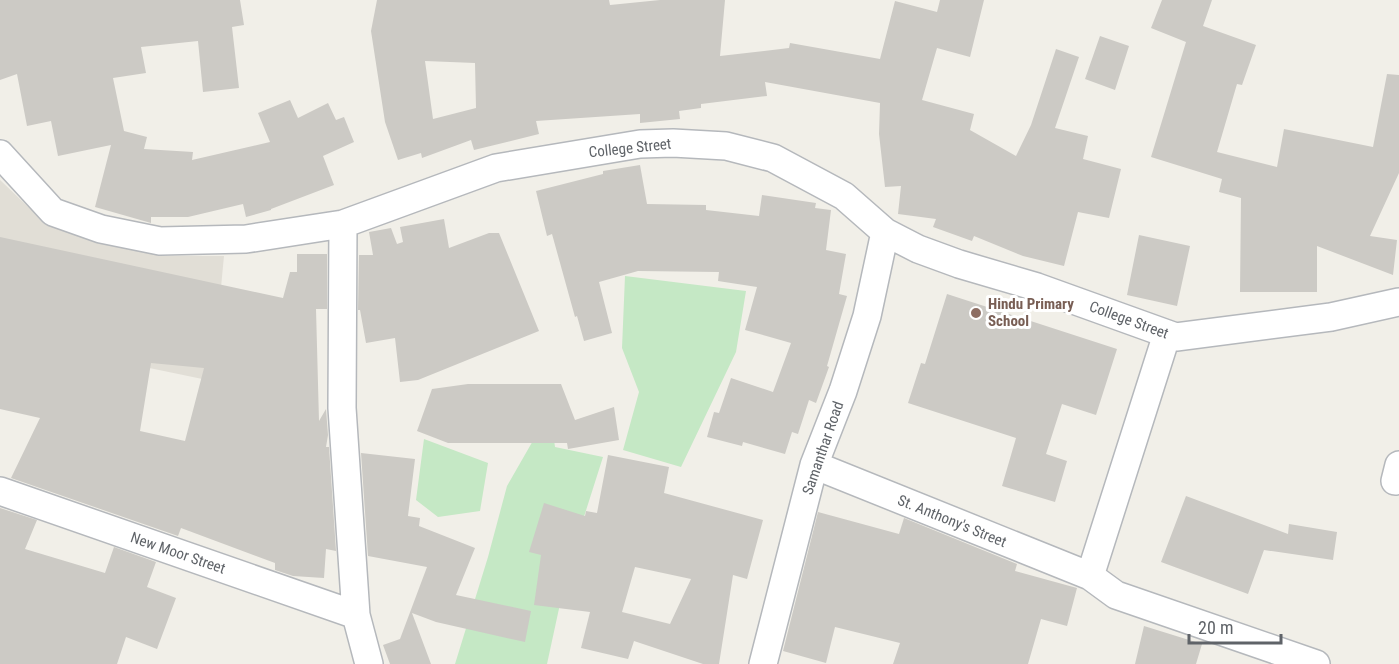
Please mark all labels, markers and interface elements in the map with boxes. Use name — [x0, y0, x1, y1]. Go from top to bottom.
street label: College Street — [588, 135, 672, 161]
place label: Hindu Primary School — [988, 295, 1074, 330]
street label: College Street — [1087, 297, 1171, 343]
marker: Hindu Primary School — [969, 306, 983, 320]
street label: Samanthar Road — [799, 399, 847, 497]
street label: St. Anthony's Street — [895, 491, 1009, 551]
street label: New Moor Street — [128, 528, 228, 578]
scale bar — [1189, 607, 1280, 645]
text: 20 m — [1198, 617, 1233, 638]

